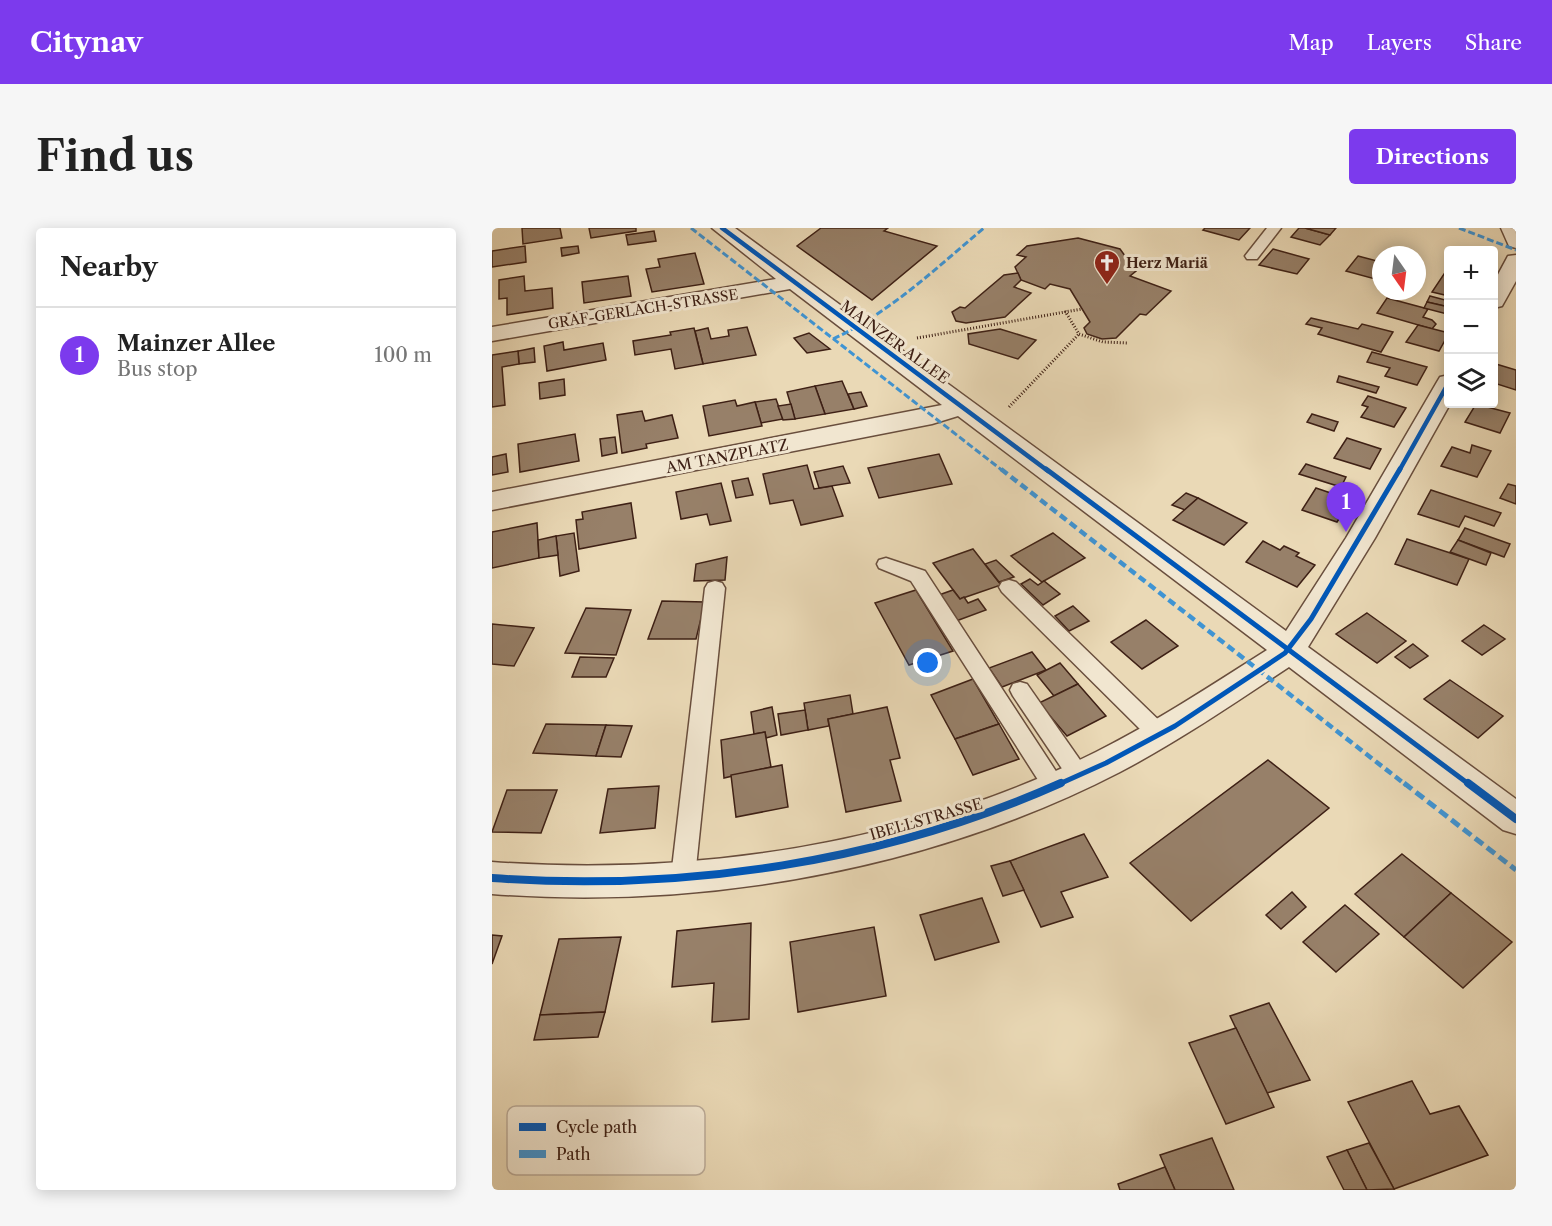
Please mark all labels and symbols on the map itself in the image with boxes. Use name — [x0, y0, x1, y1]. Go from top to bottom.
north arrow — [1372, 246, 1426, 300]
church icon: Herz Mariä — [1092, 248, 1122, 286]
place label: Herz Mariä — [1126, 254, 1209, 272]
street label: GRAF-GERLACH-STRASSE — [547, 285, 739, 333]
street label: MAINZER ALLEE — [837, 296, 953, 388]
street label: AM TANZPLATZ — [663, 435, 790, 477]
pin: 1 — [1326, 482, 1366, 532]
your location — [913, 648, 942, 677]
street label: IBELLSTRASSE — [867, 794, 985, 844]
legend — [507, 1106, 705, 1175]
text: Cycle path — [556, 1117, 637, 1137]
text: Path — [556, 1144, 590, 1164]

